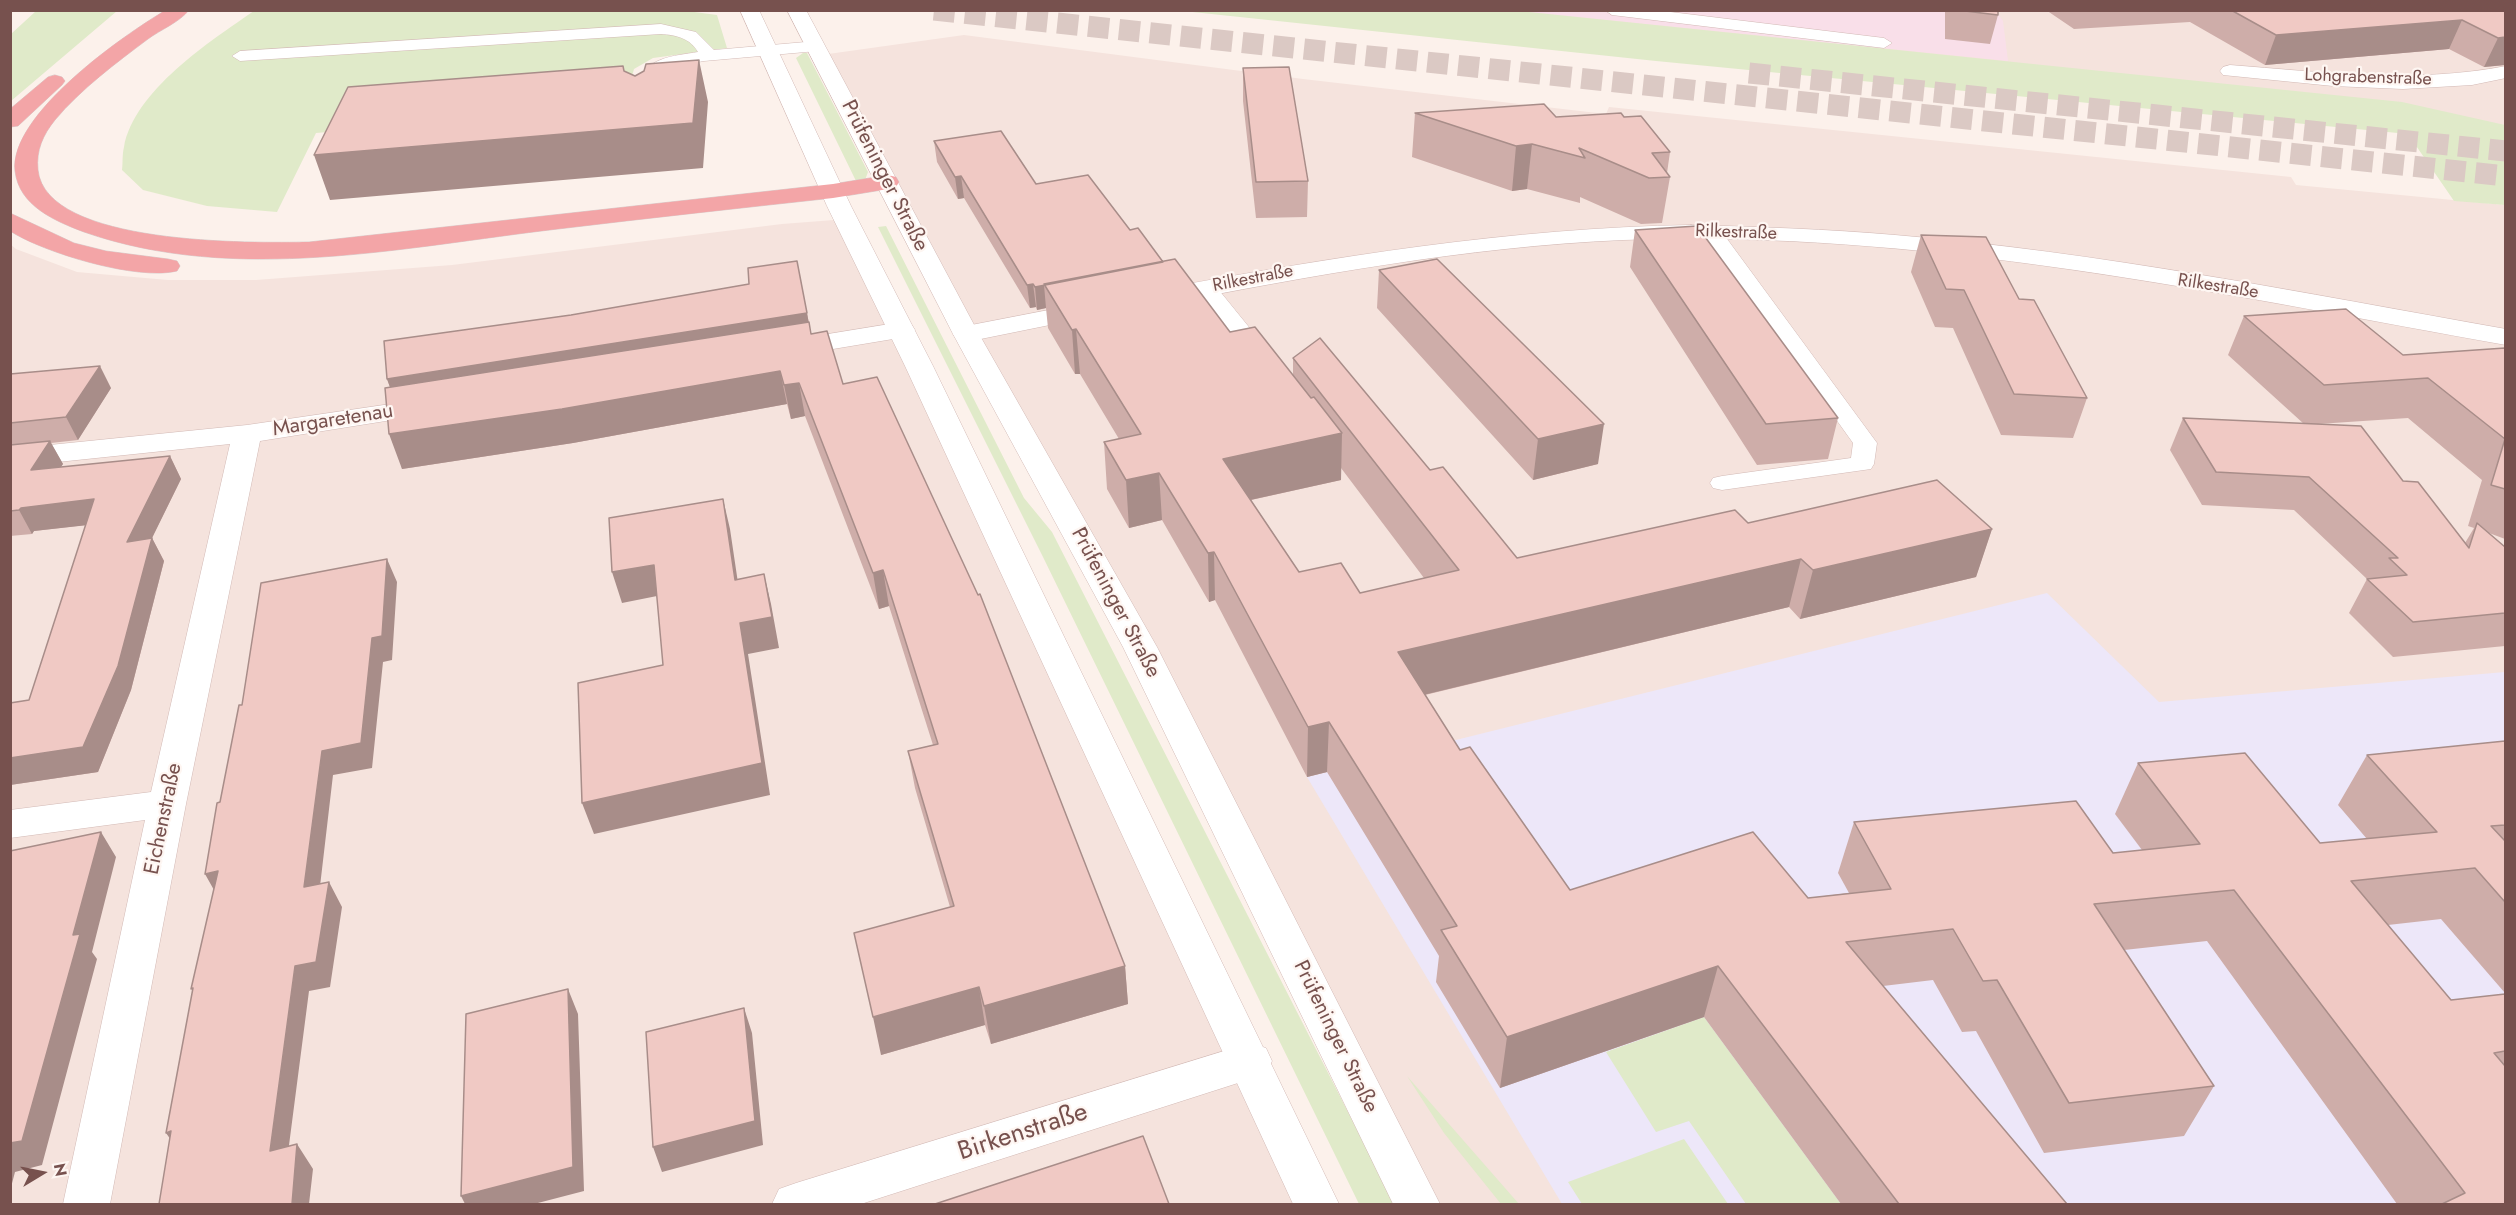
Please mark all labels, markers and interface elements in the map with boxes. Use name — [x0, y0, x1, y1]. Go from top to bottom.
street label: Lohgrabenstraße — [2304, 65, 2432, 91]
street label: Prüfeninger Straße — [835, 96, 933, 256]
street label: Rilkestraße — [1695, 221, 1777, 245]
street label: Rilkestraße — [1211, 261, 1295, 297]
street label: Rilkestraße — [2176, 270, 2260, 304]
street label: Margaretenau — [271, 399, 395, 443]
street label: Prüfeninger Straße — [1065, 524, 1165, 682]
street label: Eichenstraße — [140, 761, 188, 877]
street label: Prüfeninger Straße — [1287, 957, 1383, 1117]
street label: Birkenstraße — [954, 1097, 1092, 1169]
north arrow — [12, 1143, 72, 1203]
text: N — [48, 1162, 73, 1178]

